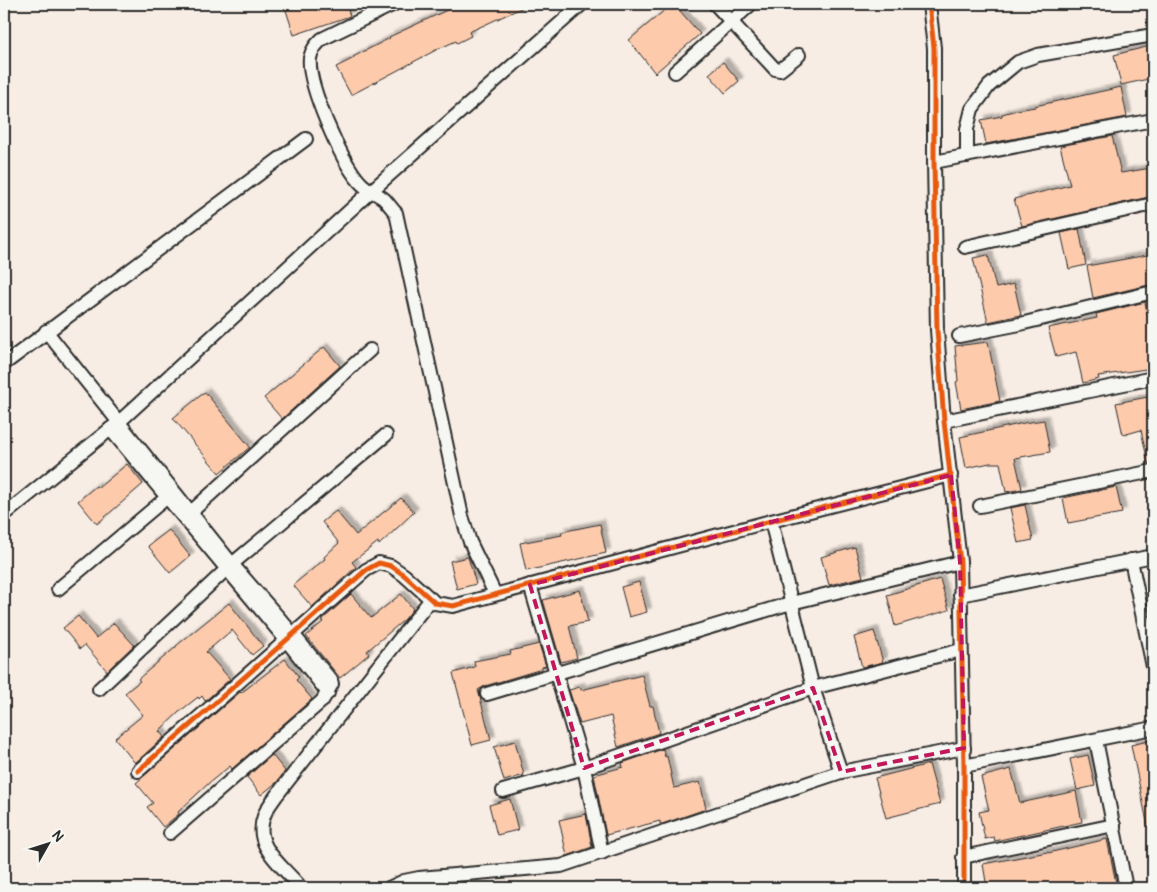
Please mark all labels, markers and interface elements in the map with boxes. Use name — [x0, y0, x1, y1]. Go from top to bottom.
north arrow — [22, 820, 72, 870]
text: N — [48, 827, 67, 845]

